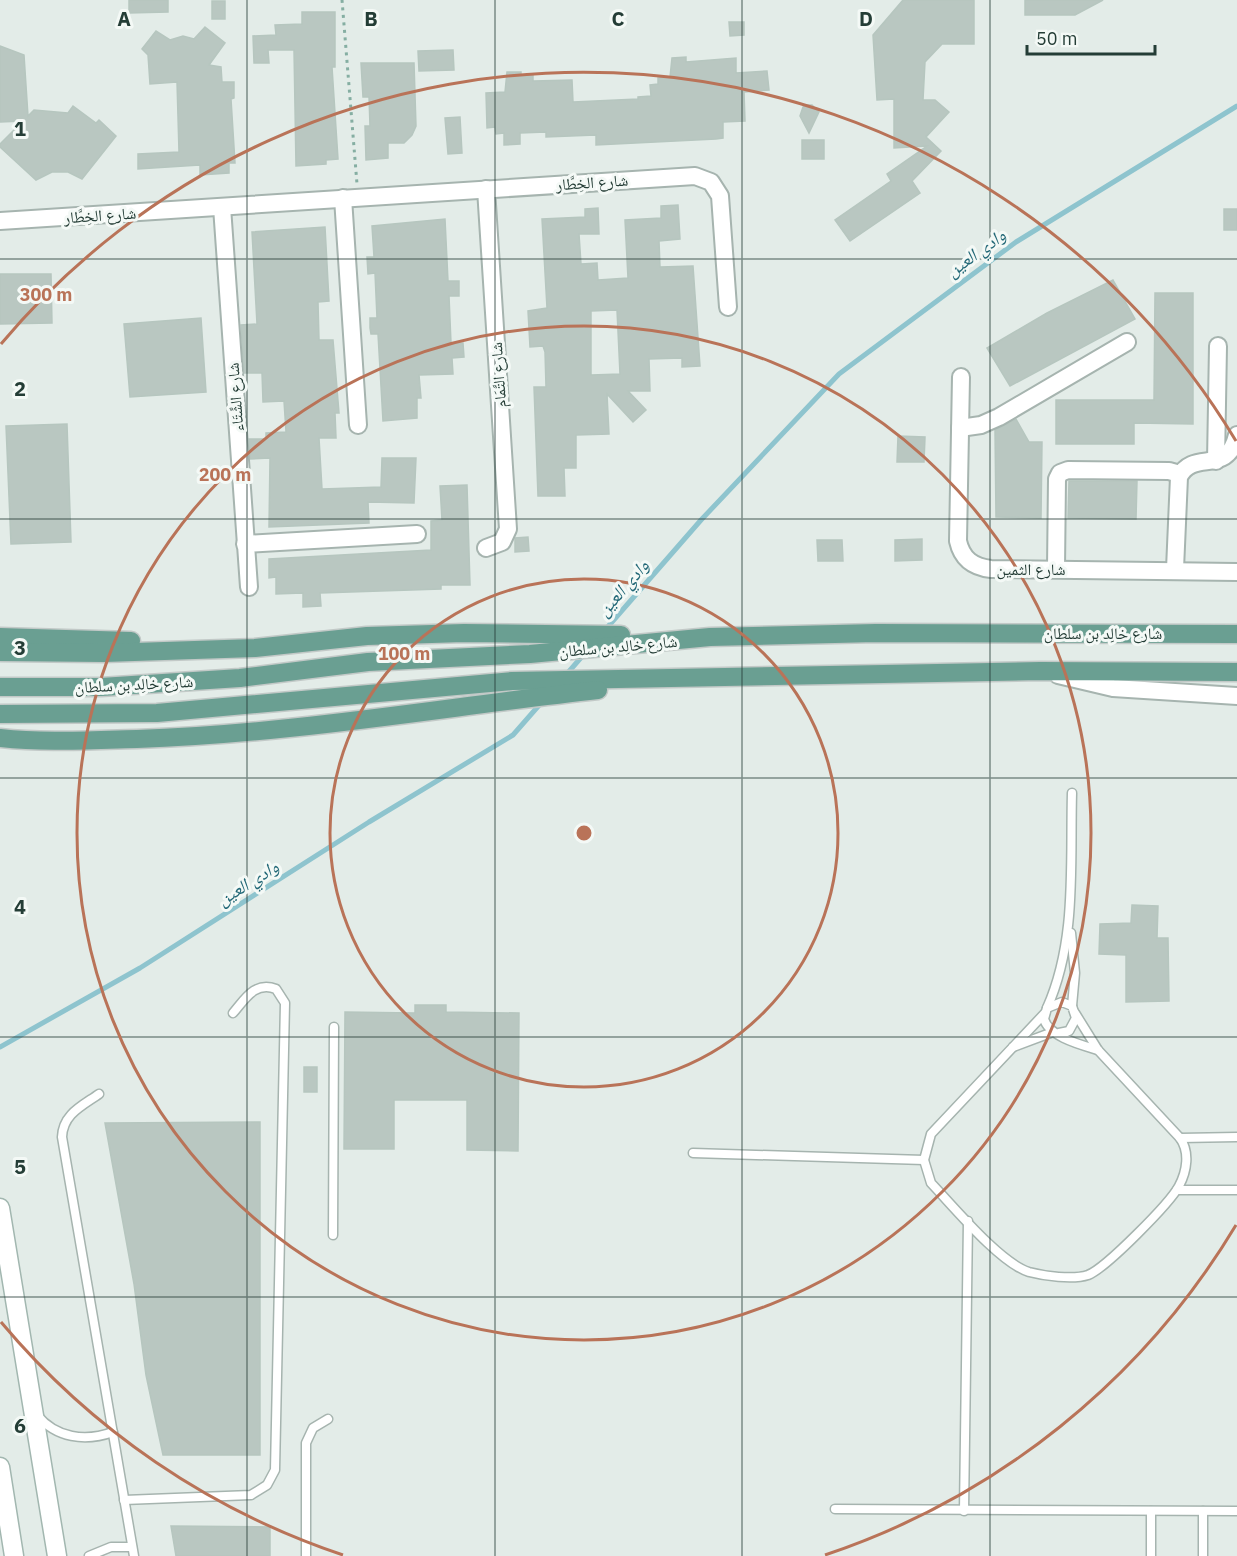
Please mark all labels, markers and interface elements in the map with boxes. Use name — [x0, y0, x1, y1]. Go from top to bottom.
text: A — [117, 5, 131, 32]
text: B — [364, 5, 378, 32]
text: C — [611, 5, 625, 32]
text: D — [859, 5, 873, 32]
scale bar — [1027, 18, 1154, 56]
text: 50 m — [1036, 27, 1078, 50]
text: 1 — [14, 115, 26, 142]
street label: شارع الخِطَّار — [554, 170, 629, 196]
street label: شارع الخِطَّار — [62, 203, 137, 229]
water label: وادي العين — [941, 223, 1013, 285]
text: 300 m — [20, 283, 72, 306]
street label: شارع التَّمَام — [486, 341, 511, 408]
street label: شارع الشِّتَاء — [223, 362, 248, 432]
text: 2 — [14, 375, 26, 402]
text: 200 m — [199, 463, 251, 486]
water label: وادي العين — [592, 554, 657, 623]
street label: شارع الثمين — [997, 559, 1065, 580]
street label: شارع خالِد بن سلطان — [1044, 623, 1162, 644]
street label: شارع خالِد بن سلطان — [558, 631, 678, 662]
text: 3 — [14, 634, 26, 661]
text: 100 m — [378, 642, 430, 665]
street label: شارع خالِد بن سلطان — [74, 671, 194, 698]
centre of rings — [574, 823, 594, 843]
water label: وادي العين — [213, 854, 285, 913]
text: 4 — [14, 893, 26, 920]
text: 5 — [14, 1153, 26, 1180]
text: 6 — [14, 1412, 26, 1439]

